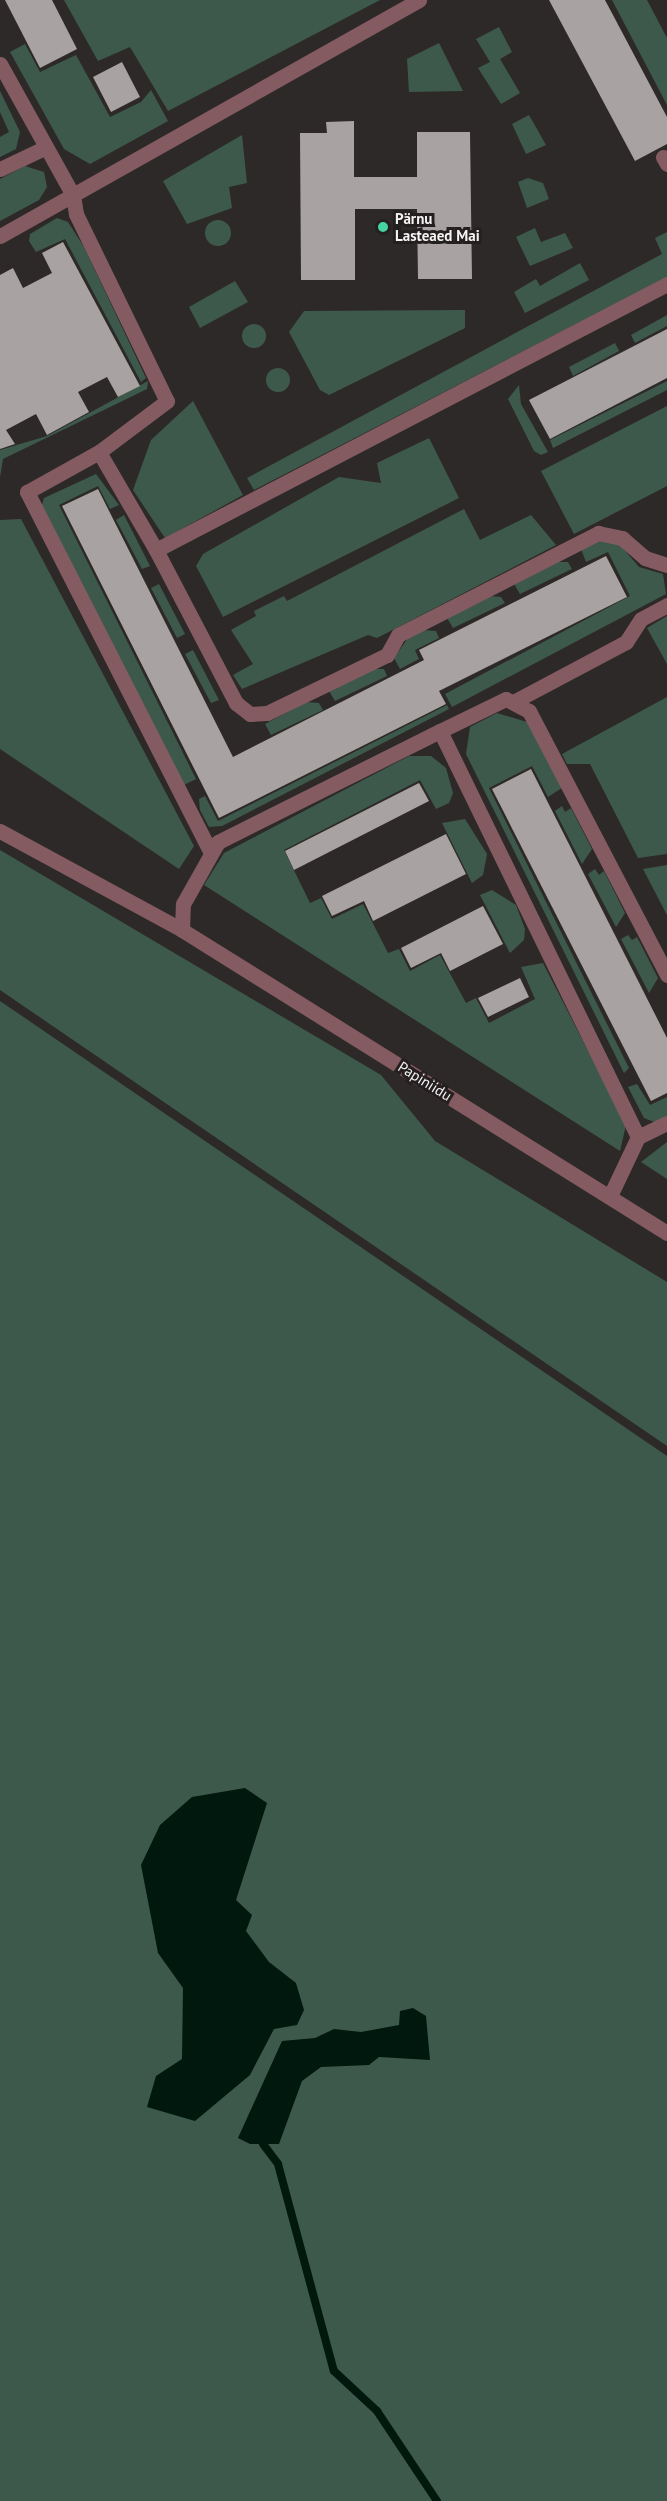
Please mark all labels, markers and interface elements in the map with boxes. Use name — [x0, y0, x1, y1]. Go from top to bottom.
place label: Pärnu Lasteaed Mai — [395, 209, 480, 244]
marker: Pärnu Lasteaed Mai — [376, 220, 390, 234]
street label: Papiniidu — [395, 1058, 455, 1104]

